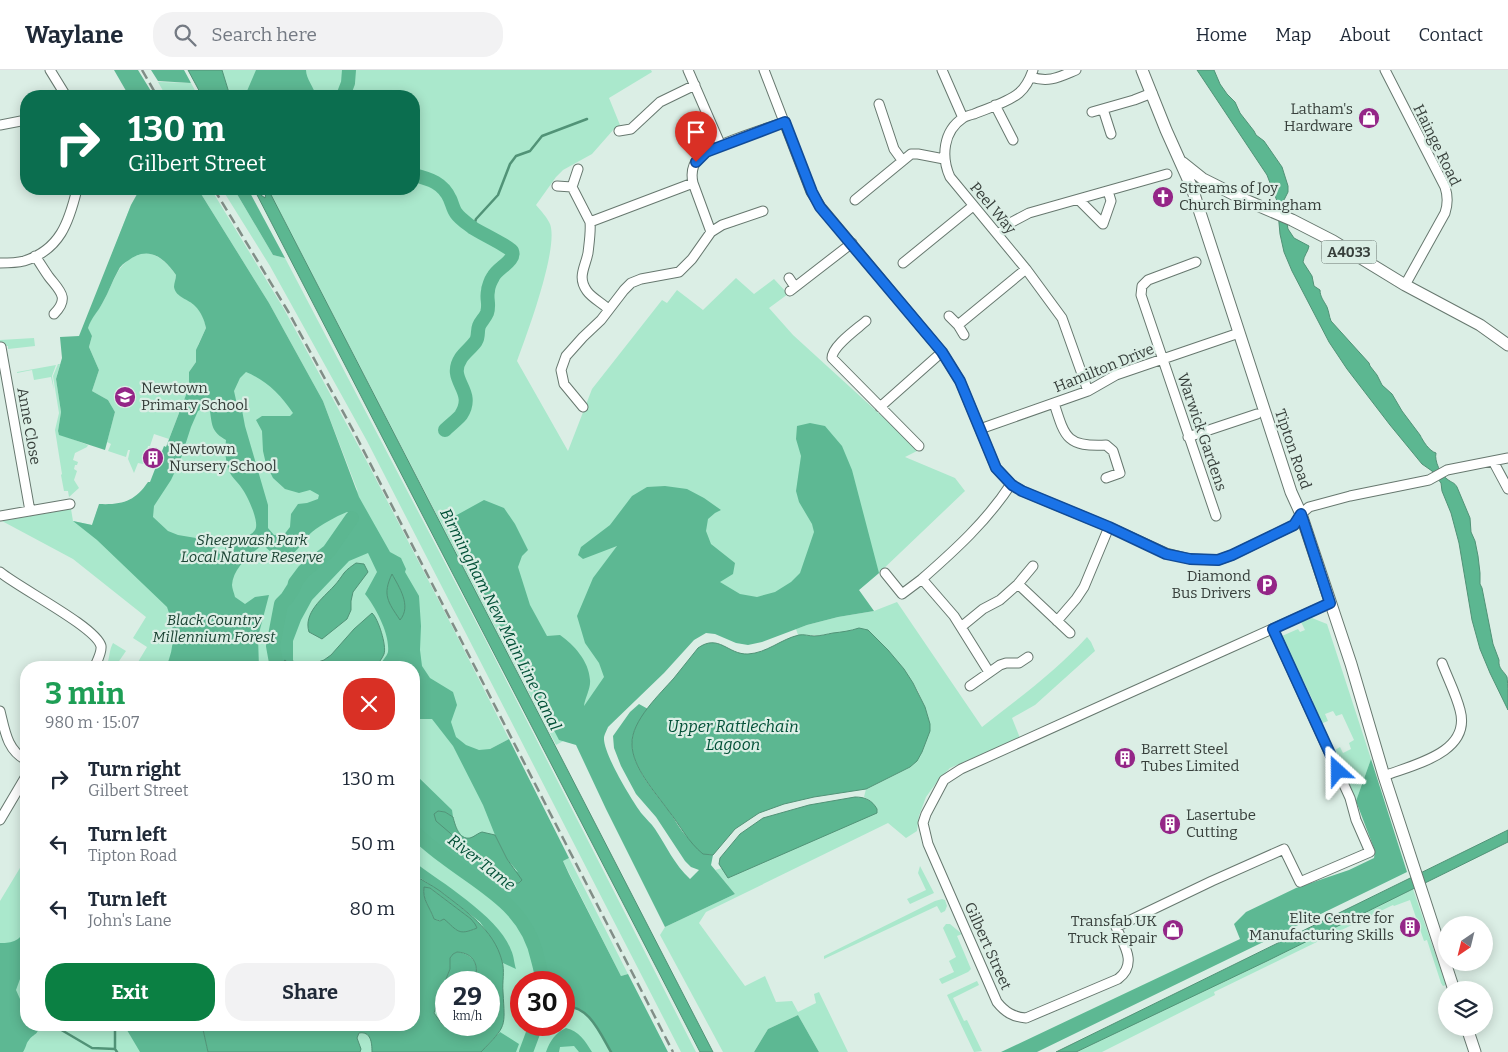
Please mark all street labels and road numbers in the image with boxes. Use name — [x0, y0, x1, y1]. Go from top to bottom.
street label: Hainge Road — [1410, 101, 1465, 189]
street label: Peel Way — [966, 178, 1020, 238]
road number: A4033 — [1322, 240, 1376, 263]
street label: Hamilton Drive — [1051, 340, 1157, 396]
street label: Warwick Gardens — [1173, 371, 1231, 493]
street label: Anne Close — [13, 386, 45, 466]
street label: Tipton Road — [1271, 407, 1315, 491]
street label: Gilbert Street — [961, 899, 1016, 993]

